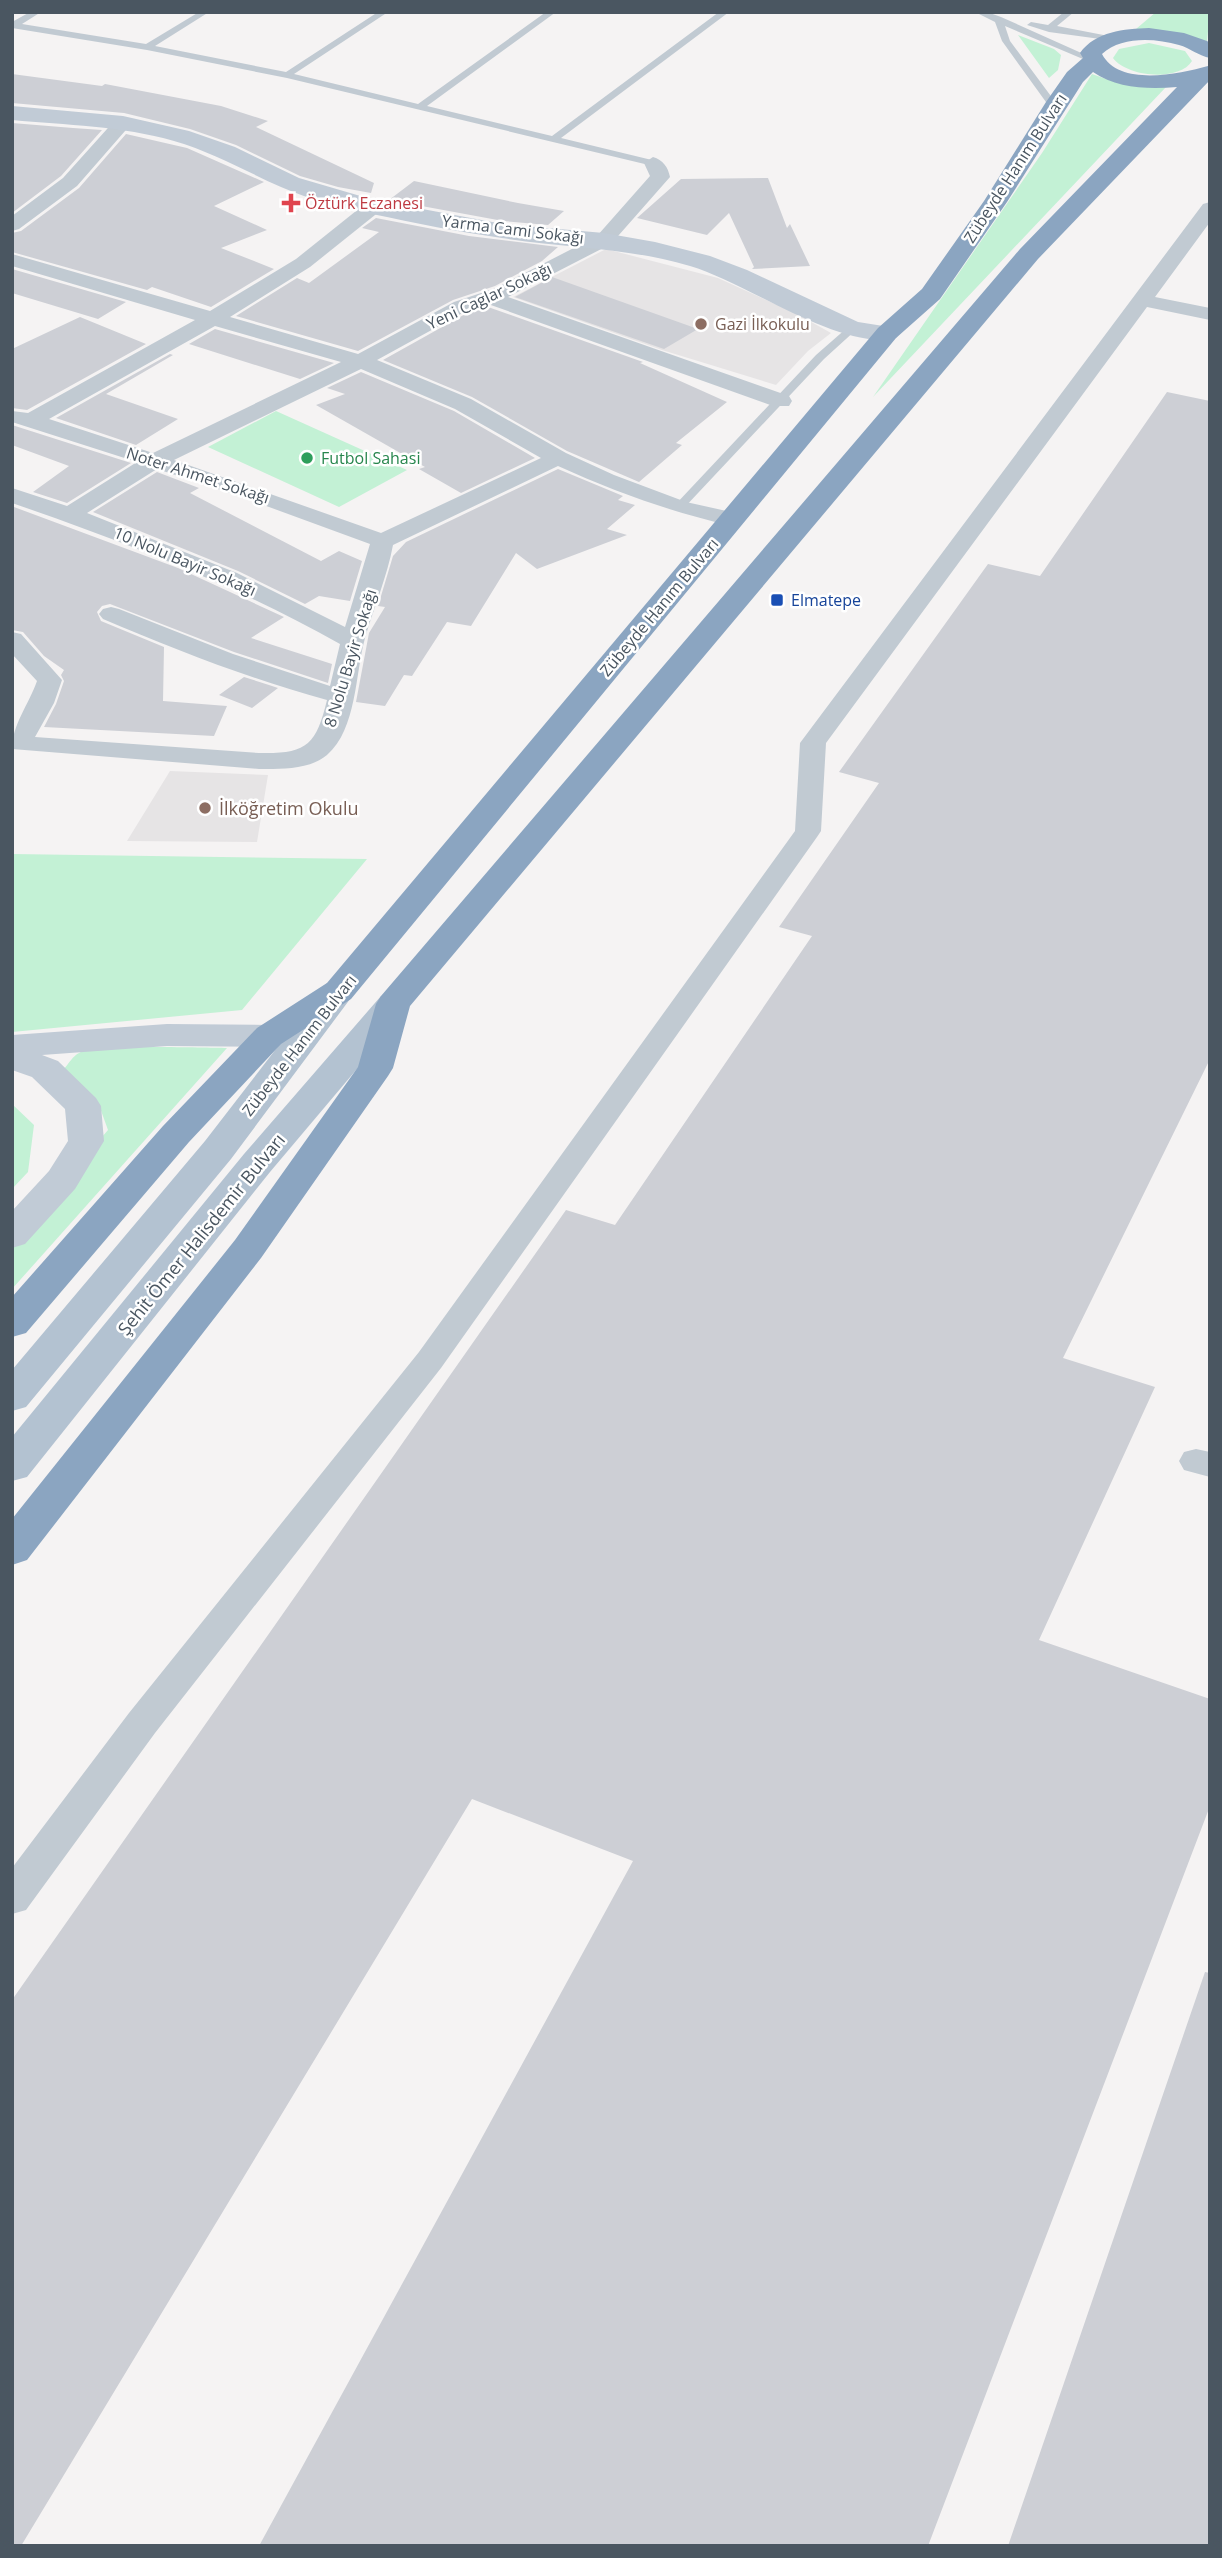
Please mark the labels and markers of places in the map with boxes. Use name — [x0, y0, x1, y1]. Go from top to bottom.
place label: Öztürk Eczanesi — [305, 192, 423, 214]
marker: Öztürk Eczanesi — [283, 195, 299, 211]
place label: Gazi İlkokulu — [715, 313, 810, 335]
marker: Gazi İlkokulu — [693, 316, 709, 332]
place label: Futbol Sahasi — [321, 447, 420, 469]
marker: Futbol Sahasi — [299, 450, 315, 466]
place label: Elmatepe — [791, 589, 861, 611]
marker: Elmatepe — [769, 592, 785, 608]
place label: İlköğretim Okulu — [219, 796, 358, 820]
marker: İlköğretim Okulu — [197, 800, 213, 816]

